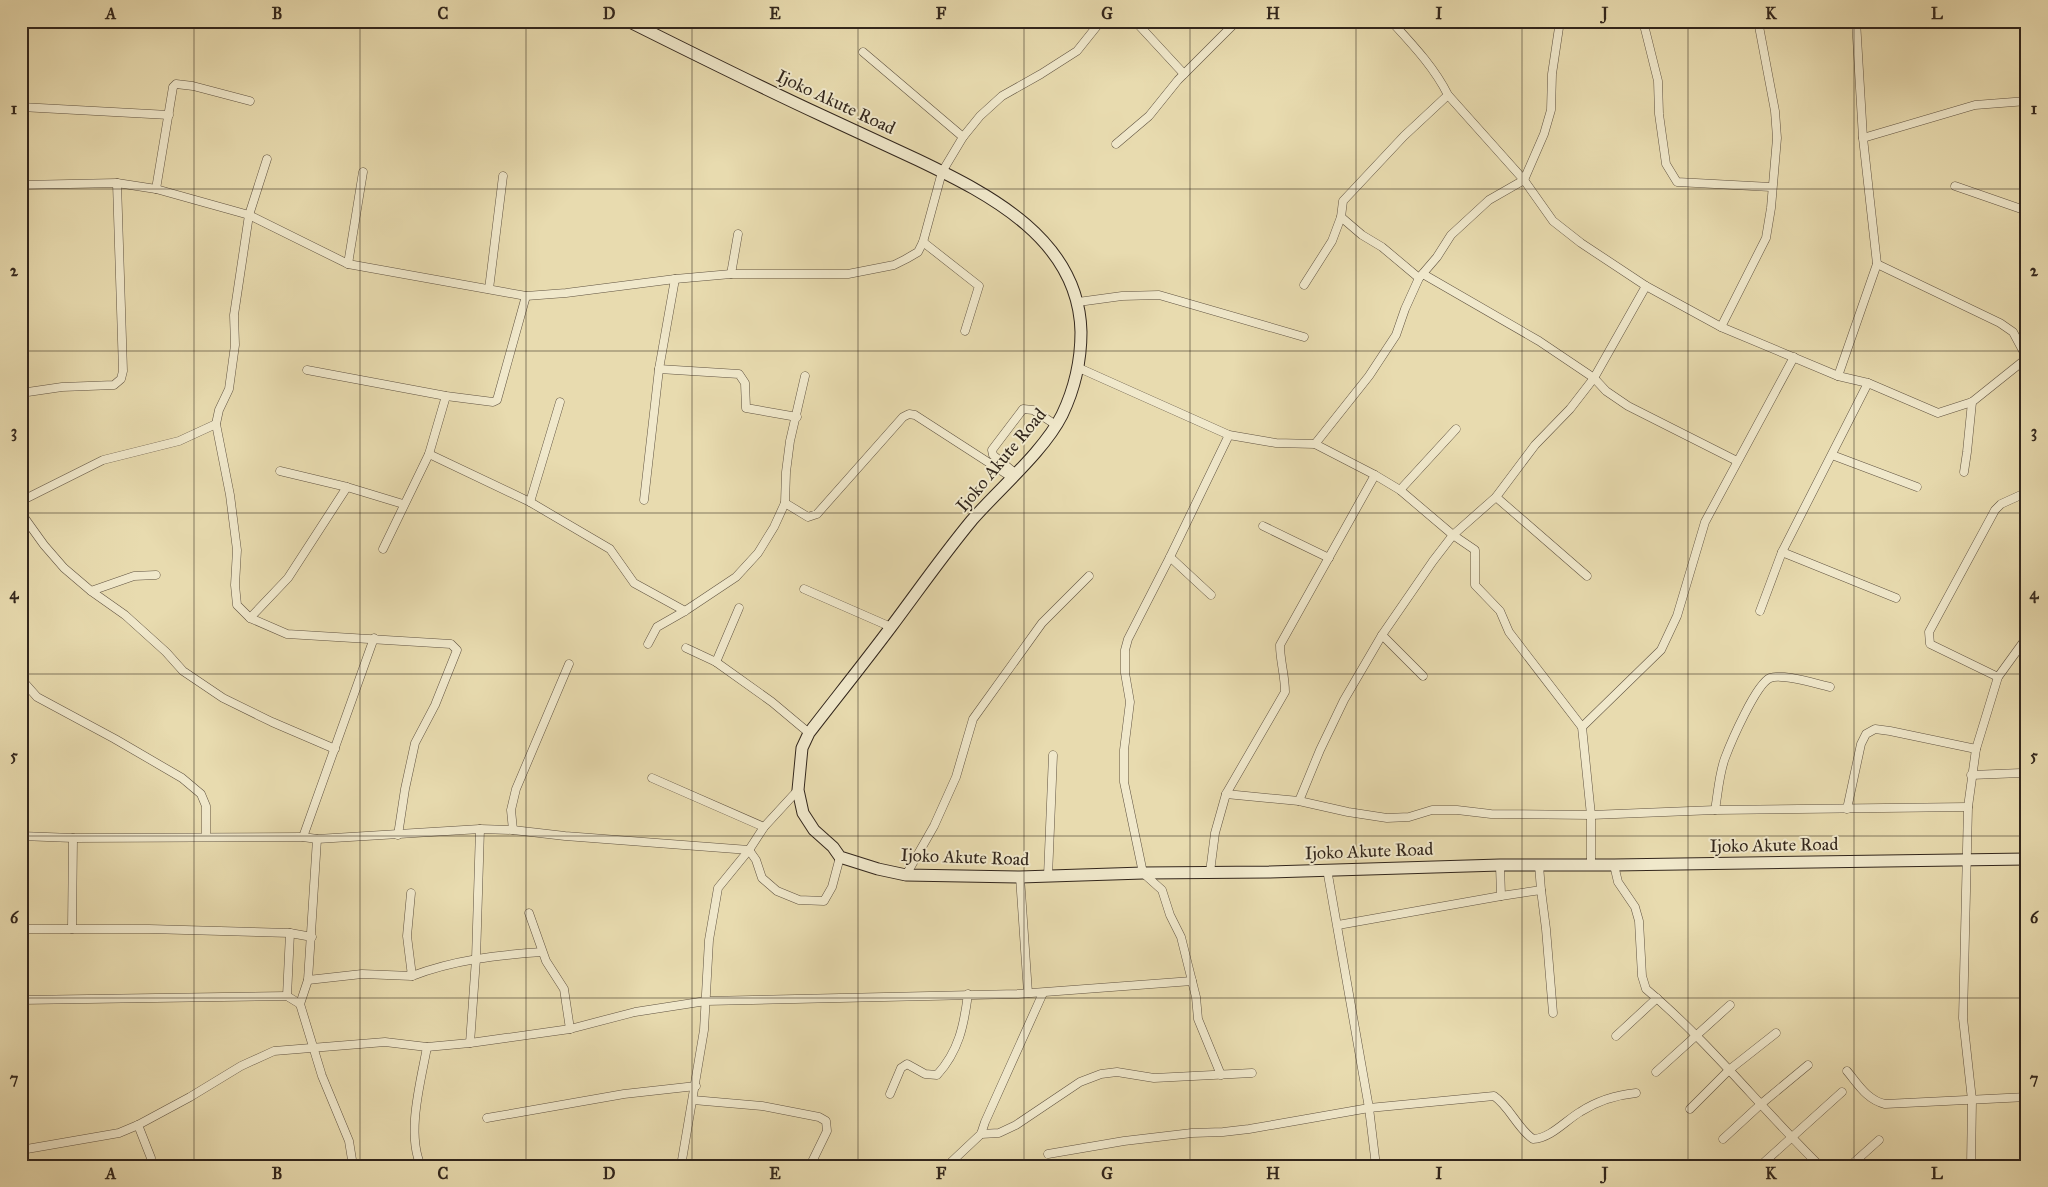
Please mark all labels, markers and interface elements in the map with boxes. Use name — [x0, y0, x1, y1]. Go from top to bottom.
text: A — [105, 4, 117, 23]
text: B — [272, 4, 282, 23]
text: C — [438, 4, 449, 23]
text: D — [603, 4, 616, 23]
text: E — [769, 4, 781, 23]
text: F — [936, 4, 947, 23]
text: G — [1101, 4, 1113, 23]
text: H — [1266, 4, 1280, 23]
text: I — [1436, 4, 1443, 23]
text: J — [1600, 4, 1609, 24]
text: K — [1765, 4, 1777, 23]
text: L — [1931, 4, 1943, 23]
street label: Ijoko Akute Road — [773, 65, 899, 139]
text: 1 — [11, 99, 18, 118]
text: 1 — [2031, 99, 2038, 118]
text: 2 — [10, 261, 19, 280]
text: 2 — [2030, 261, 2039, 280]
street label: Ijoko Akute Road — [951, 404, 1051, 516]
text: 3 — [11, 422, 17, 442]
text: 3 — [2031, 422, 2037, 442]
text: 4 — [10, 584, 20, 604]
text: 4 — [2030, 584, 2040, 604]
text: 5 — [10, 746, 18, 765]
text: 5 — [2030, 746, 2038, 765]
street label: Ijoko Akute Road — [1709, 833, 1839, 857]
street label: Ijoko Akute Road — [1304, 838, 1434, 864]
street label: Ijoko Akute Road — [900, 844, 1030, 870]
text: 6 — [10, 908, 19, 927]
text: 6 — [2030, 908, 2039, 927]
text: 7 — [10, 1069, 19, 1088]
text: 7 — [2030, 1069, 2039, 1088]
text: A — [105, 1164, 117, 1183]
text: B — [272, 1164, 282, 1183]
text: C — [438, 1164, 449, 1183]
text: D — [603, 1164, 616, 1183]
text: E — [769, 1164, 781, 1183]
text: F — [936, 1164, 947, 1183]
text: G — [1101, 1164, 1113, 1183]
text: H — [1266, 1164, 1280, 1183]
text: I — [1436, 1164, 1443, 1183]
text: J — [1600, 1164, 1609, 1184]
text: K — [1765, 1164, 1777, 1183]
text: L — [1931, 1164, 1943, 1183]

